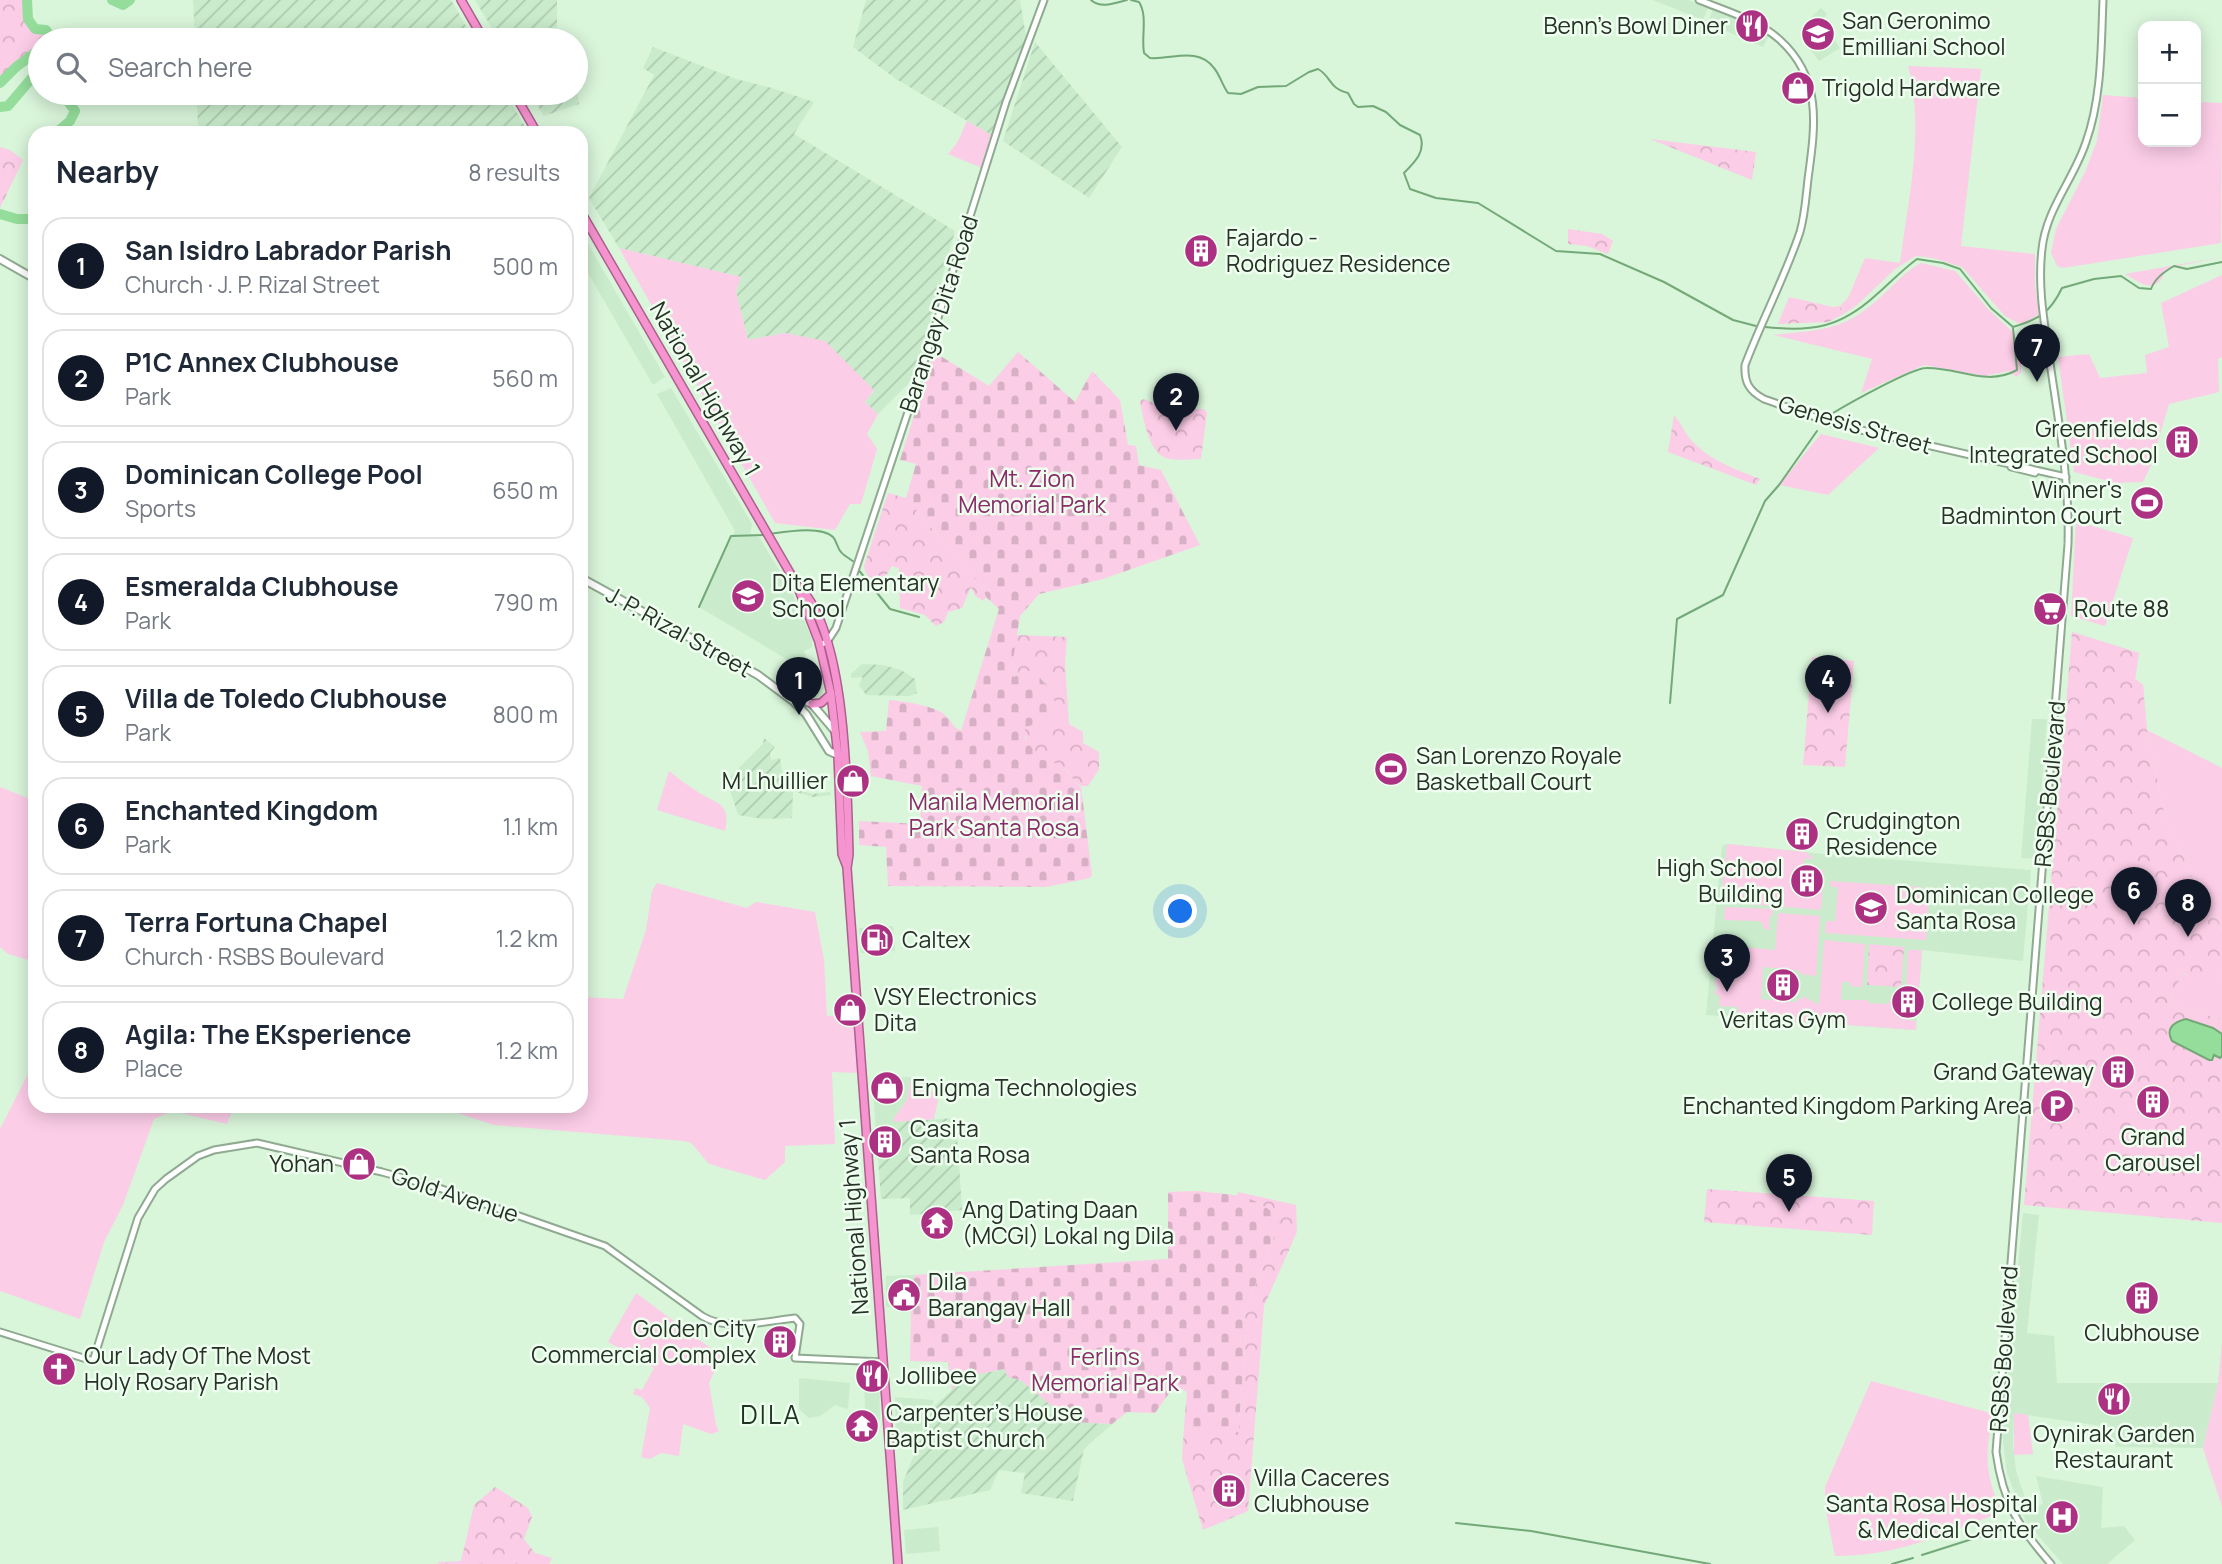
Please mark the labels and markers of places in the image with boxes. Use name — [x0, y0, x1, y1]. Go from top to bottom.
place label: San Geronimo Emilliani School — [1842, 4, 2006, 62]
restaurant icon: Benn's Bowl Diner — [1733, 7, 1771, 45]
place label: Benn's Bowl Diner — [1543, 9, 1728, 41]
school or university icon: San Geronimo Emilliani School — [1799, 15, 1837, 53]
shop icon: Trigold Hardware — [1779, 69, 1817, 107]
place label: Trigold Hardware — [1822, 71, 2001, 103]
place label: Fajardo - Rodriguez Residence — [1226, 221, 1450, 279]
building icon: Fajardo - Rodriguez Residence — [1182, 232, 1220, 270]
pin: 7 — [2014, 324, 2060, 382]
pin: 2 — [1153, 373, 1199, 431]
place label: Greenfields Integrated School — [1969, 412, 2158, 470]
building icon: Greenfields Integrated School — [2163, 423, 2201, 461]
place label: Winner's Badminton Court — [1941, 473, 2122, 531]
sports icon: Winner's Badminton Court — [2128, 484, 2166, 522]
place label: Dita Elementary School — [772, 566, 939, 624]
school or university icon: Dita Elementary School — [729, 577, 767, 615]
supermarket icon: Route 88 — [2031, 590, 2069, 628]
place label: Route 88 — [2074, 592, 2169, 624]
pin: 4 — [1805, 655, 1851, 713]
pin: 1 — [776, 657, 822, 715]
place label: San Lorenzo Royale Basketball Court — [1416, 739, 1622, 797]
sports icon: San Lorenzo Royale Basketball Court — [1372, 750, 1410, 788]
shop icon: M Lhuillier — [834, 762, 872, 800]
place label: M Lhuillier — [722, 764, 828, 796]
place label: Crudgington Residence — [1826, 804, 1960, 862]
building icon: Crudgington Residence — [1783, 815, 1821, 853]
place label: High School Building — [1657, 851, 1783, 909]
building icon: High School Building — [1788, 862, 1826, 900]
pin: 6 — [2111, 867, 2157, 925]
place label: Dominican College Santa Rosa — [1896, 878, 2094, 936]
pin: 8 — [2165, 879, 2211, 937]
school or university icon: Dominican College Santa Rosa — [1852, 889, 1890, 927]
fuel station icon: Caltex — [858, 921, 896, 959]
place label: Caltex — [902, 923, 970, 955]
pin: 3 — [1704, 934, 1750, 992]
building icon: Veritas Gym — [1764, 966, 1802, 1004]
place label: VSY Electronics Dita — [874, 980, 1037, 1038]
building icon: College Building — [1889, 983, 1927, 1021]
place label: College Building — [1932, 985, 2103, 1017]
shop icon: VSY Electronics Dita — [831, 991, 869, 1029]
place label: Veritas Gym — [1720, 1003, 1846, 1035]
building icon: Grand Gateway — [2099, 1053, 2137, 1091]
place label: Grand Gateway — [1933, 1055, 2094, 1087]
shop icon: Enigma Technologies — [868, 1069, 906, 1107]
place label: Enigma Technologies — [912, 1071, 1137, 1103]
building icon: Grand Carousel — [2134, 1083, 2172, 1121]
parking icon: Enchanted Kingdom Parking Area — [2038, 1087, 2076, 1125]
place label: Enchanted Kingdom Parking Area — [1683, 1089, 2032, 1121]
place label: Casita Santa Rosa — [910, 1112, 1030, 1170]
place label: Grand Carousel — [2105, 1120, 2201, 1178]
building icon: Casita Santa Rosa — [866, 1123, 904, 1161]
shop icon: Yohan — [340, 1145, 378, 1183]
place label: Yohan — [269, 1147, 334, 1179]
pin: 5 — [1766, 1154, 1812, 1212]
place label: Ang Dating Daan (MCGI) Lokal ng Dila — [962, 1193, 1174, 1251]
temple icon: Ang Dating Daan (MCGI) Lokal ng Dila — [918, 1204, 956, 1242]
place label: Dila Barangay Hall — [928, 1265, 1071, 1323]
public building icon: Dila Barangay Hall — [885, 1276, 923, 1314]
building icon: Clubhouse — [2123, 1279, 2161, 1317]
place label: Golden City Commercial Complex — [531, 1312, 756, 1370]
place label: Clubhouse — [2084, 1316, 2200, 1348]
building icon: Golden City Commercial Complex — [761, 1323, 799, 1361]
place label: Our Lady Of The Most Holy Rosary Parish — [84, 1339, 311, 1397]
church icon: Our Lady Of The Most Holy Rosary Parish — [40, 1350, 78, 1388]
restaurant icon: Jollibee — [853, 1357, 891, 1395]
place label: Jollibee — [896, 1359, 977, 1391]
restaurant icon: Oynirak Garden Restaurant — [2095, 1380, 2133, 1418]
place label: Carpenter's House Baptist Church — [886, 1396, 1083, 1454]
temple icon: Carpenter's House Baptist Church — [843, 1407, 881, 1445]
place label: Oynirak Garden Restaurant — [2033, 1417, 2195, 1475]
place label: Villa Caceres Clubhouse — [1254, 1461, 1390, 1519]
building icon: Villa Caceres Clubhouse — [1210, 1472, 1248, 1510]
place label: Santa Rosa Hospital & Medical Center — [1826, 1487, 2038, 1545]
hospital icon: Santa Rosa Hospital & Medical Center — [2043, 1498, 2081, 1536]

